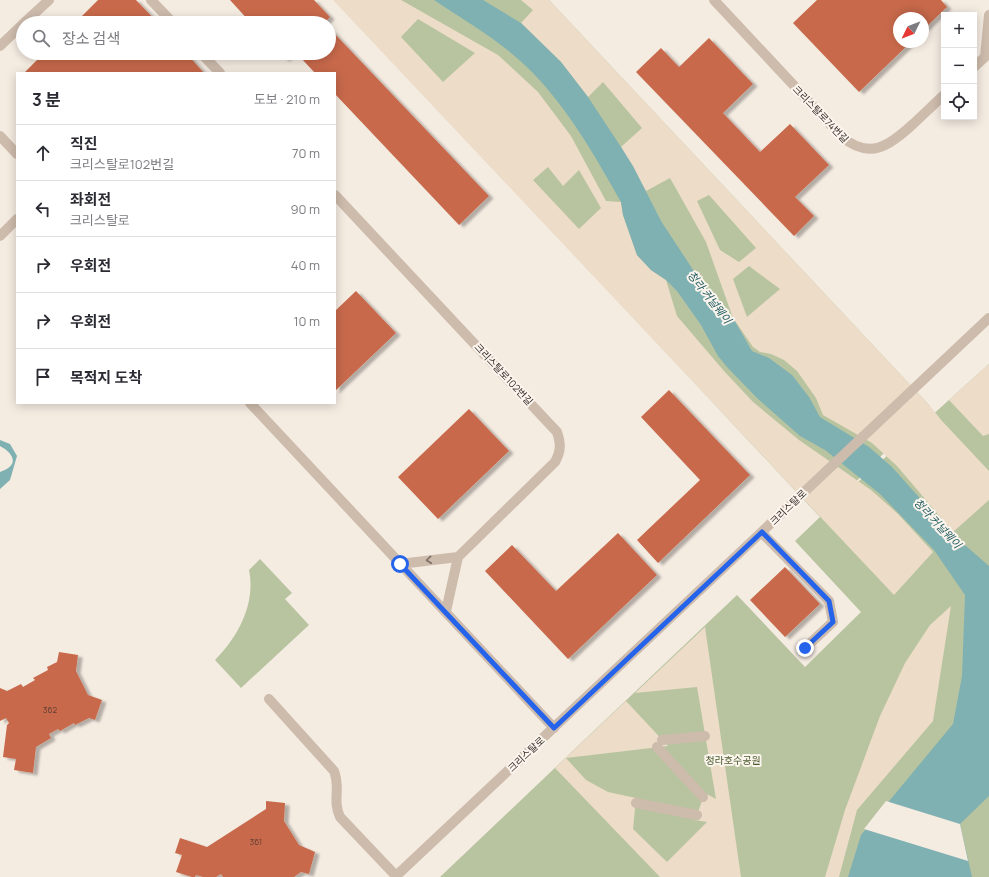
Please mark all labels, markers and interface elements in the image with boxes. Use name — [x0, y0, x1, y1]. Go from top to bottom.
north arrow — [893, 12, 929, 48]
map controls — [941, 12, 977, 120]
button: + — [941, 12, 977, 48]
search box — [16, 16, 336, 60]
icon: search — [30, 27, 52, 49]
text: 장소 검색 — [62, 28, 120, 49]
button: − — [941, 48, 977, 84]
street label: 크리스탈로74번길 — [790, 82, 852, 146]
button: locate — [941, 84, 977, 120]
text: 3 분 — [32, 88, 61, 111]
text: 도보 · 210 m — [254, 90, 320, 108]
text: 직진 — [70, 133, 98, 154]
icon: ahead — [32, 142, 54, 164]
text: 70 m — [292, 144, 320, 162]
text: 크리스탈로102번길 — [70, 155, 174, 173]
text: 좌회전 — [70, 189, 111, 210]
icon: left — [32, 198, 54, 220]
text: 90 m — [290, 200, 320, 218]
text: 크리스탈로 — [70, 211, 130, 229]
icon: right — [32, 254, 54, 276]
text: 우회전 — [70, 255, 111, 276]
text: 40 m — [291, 256, 320, 274]
water label: 청라 커널웨이 — [685, 268, 736, 327]
icon: right — [32, 310, 54, 332]
text: 우회전 — [70, 311, 111, 332]
text: 10 m — [293, 312, 320, 330]
street label: 크리스탈로102번길 — [472, 340, 536, 408]
icon: arrive — [32, 366, 54, 388]
text: 목적지 도착 — [70, 367, 142, 388]
street label: 크리스탈로 — [767, 486, 809, 528]
water label: 청라 커널웨이 — [911, 495, 966, 552]
route start — [391, 555, 409, 573]
one-way arrow — [426, 556, 432, 565]
route end — [796, 639, 814, 657]
house number: 362 — [43, 704, 57, 715]
street label: 크리스탈로 — [504, 733, 548, 775]
park label: 청라호수공원 — [705, 753, 761, 767]
house number: 361 — [250, 836, 262, 847]

